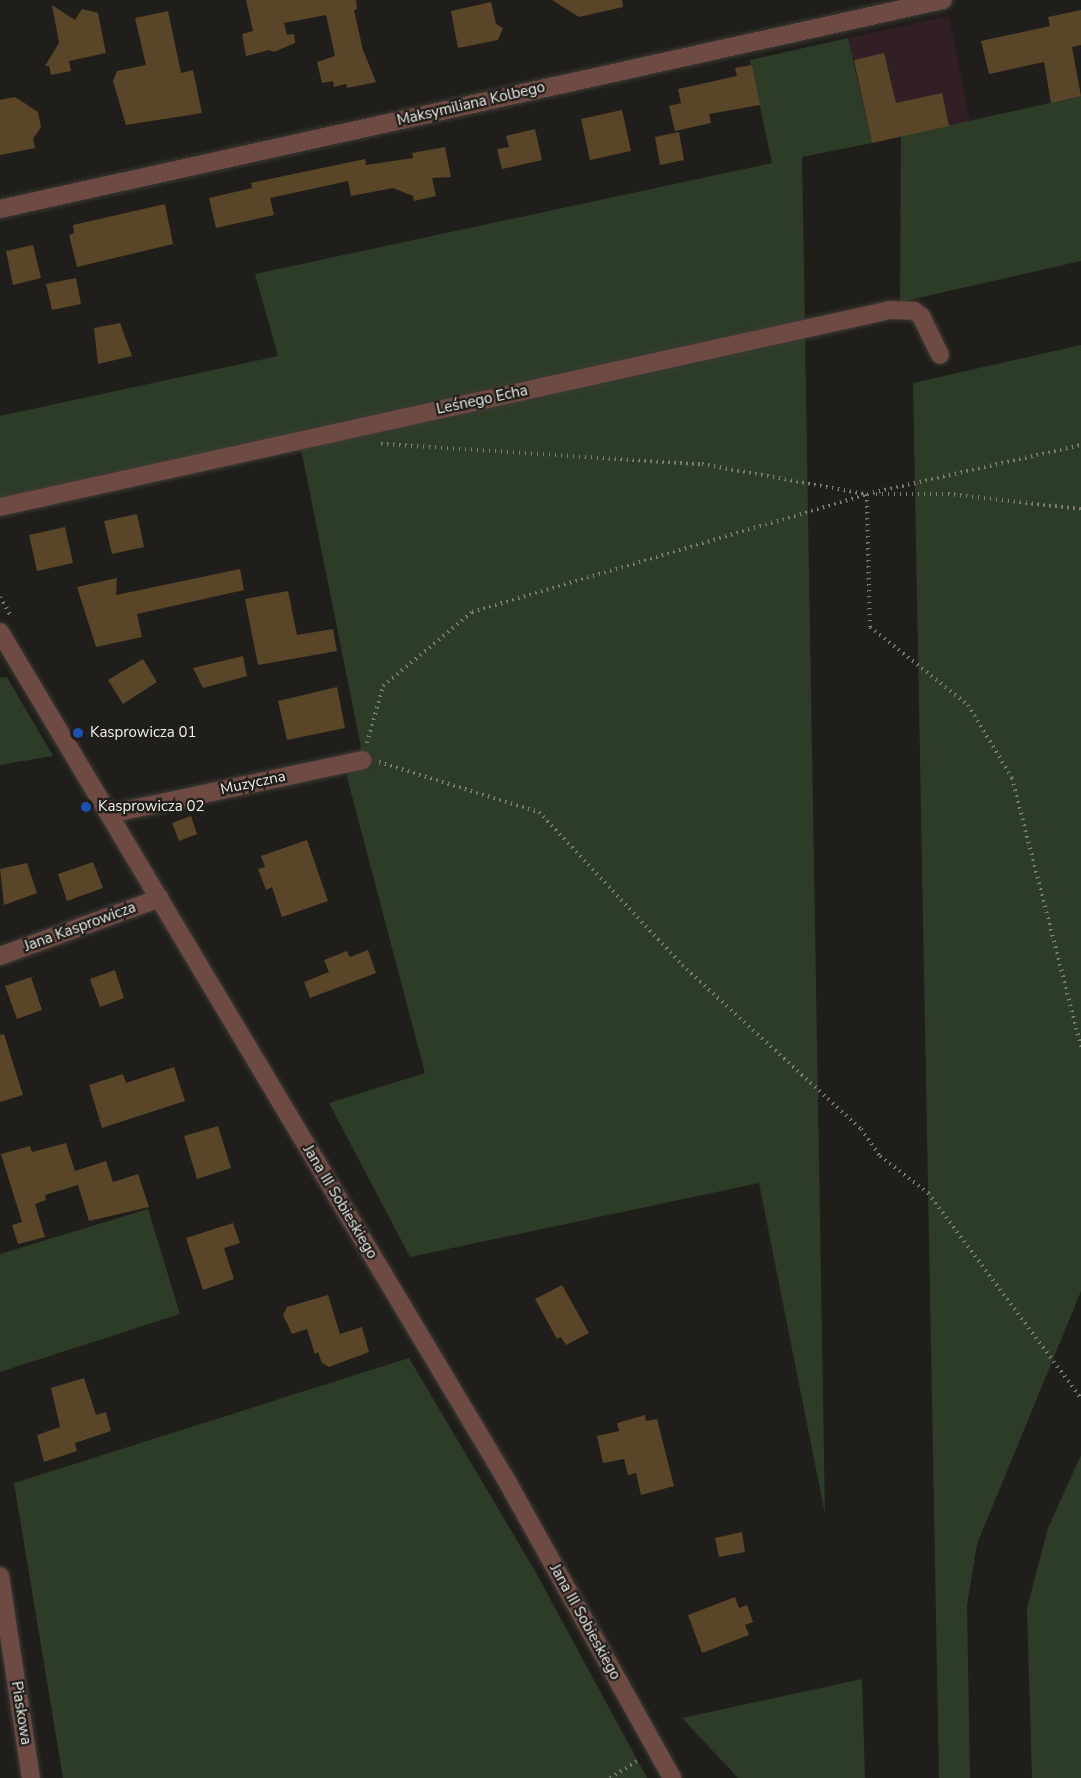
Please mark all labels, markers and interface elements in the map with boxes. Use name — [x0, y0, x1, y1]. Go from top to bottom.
street label: Maksymiliana Kolbego — [395, 78, 547, 130]
street label: Leśnego Echa — [435, 382, 529, 418]
place label: Kasprowicza 01 — [90, 724, 197, 742]
marker: Kasprowicza 01 — [71, 726, 85, 740]
street label: Muzyczna — [219, 767, 287, 799]
place label: Kasprowicza 02 — [98, 798, 205, 816]
marker: Kasprowicza 02 — [79, 800, 93, 814]
street label: Jana Kasprowicza — [22, 898, 138, 956]
street label: Jana III Sobieskiego — [299, 1142, 381, 1262]
street label: Jana III Sobieskiego — [546, 1561, 624, 1683]
street label: Piaskowa — [7, 1680, 35, 1746]

